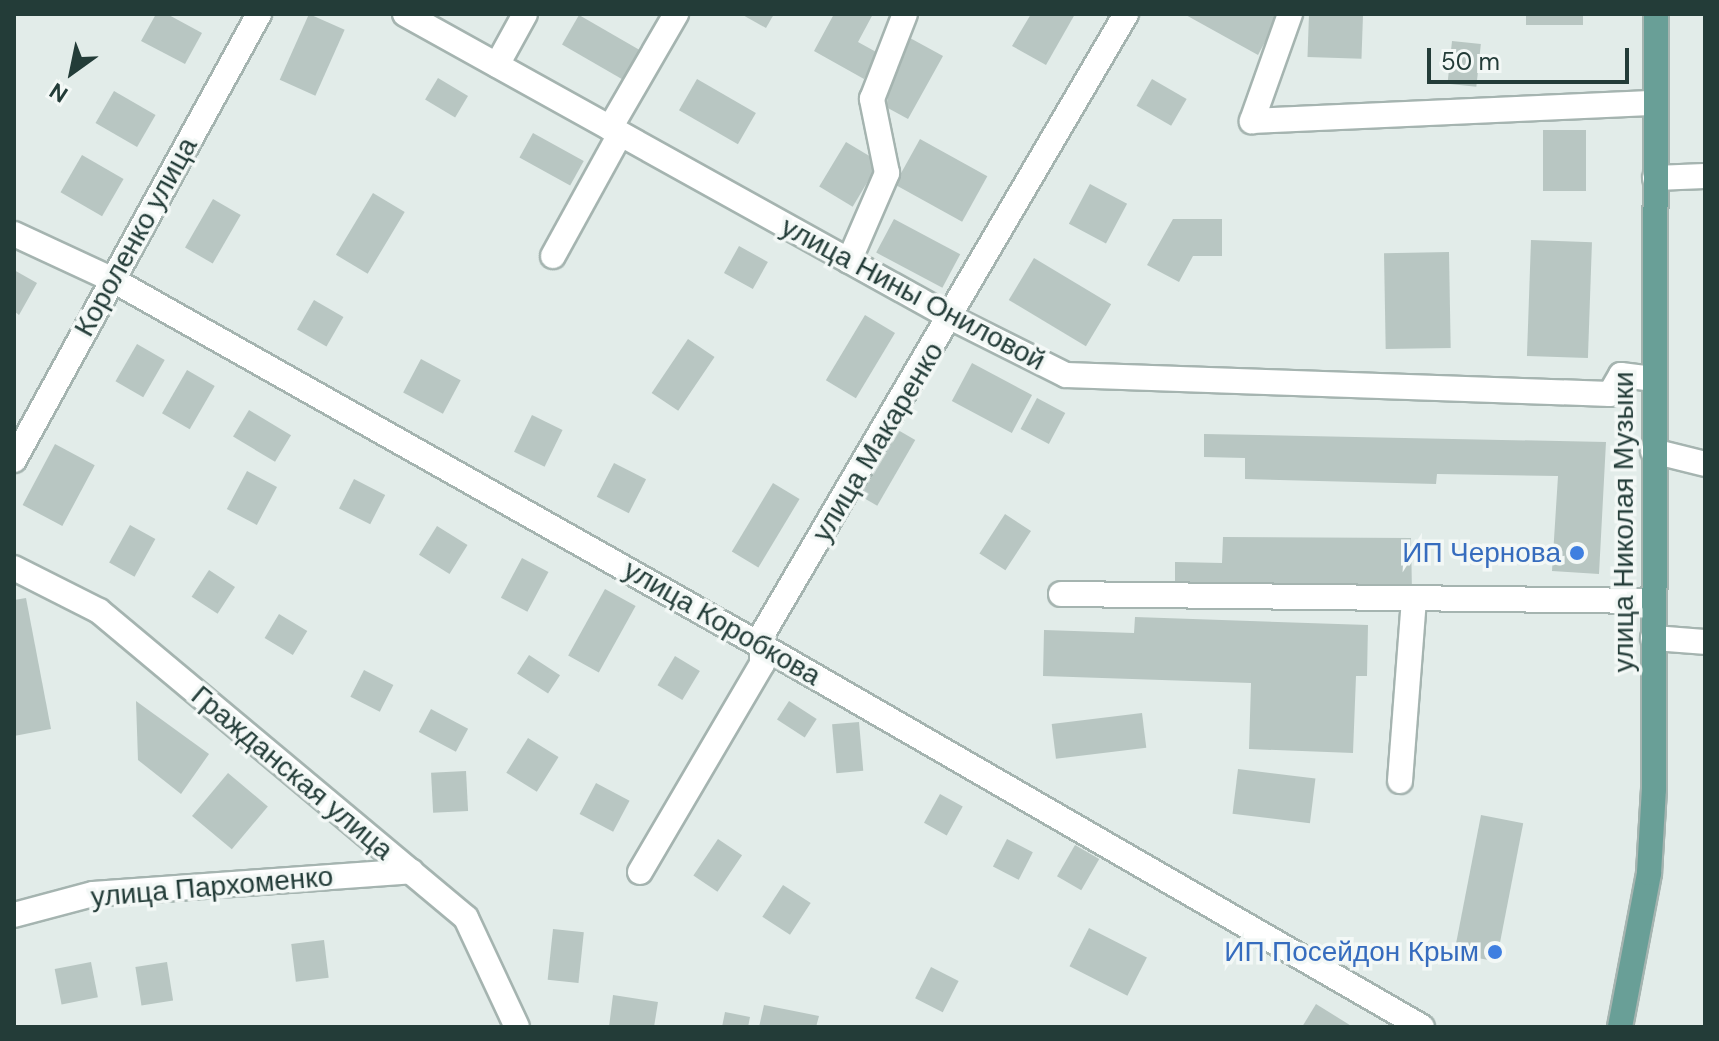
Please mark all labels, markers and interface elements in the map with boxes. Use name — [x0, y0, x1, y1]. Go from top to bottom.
north arrow — [32, 32, 112, 112]
scale bar — [1431, 32, 1633, 82]
text: 50 m — [1441, 46, 1500, 77]
text: N — [44, 76, 73, 109]
street label: Короленко улица — [67, 132, 205, 342]
street label: улица Нины Ониловой — [775, 210, 1051, 378]
street label: улица Макаренко — [805, 336, 951, 548]
street label: улица Николая Музыки — [1607, 372, 1641, 672]
place label: ИП Чернова — [1402, 536, 1561, 570]
marker: ИП Чернова — [1568, 544, 1586, 562]
street label: улица Коробкова — [618, 553, 826, 693]
street label: Гражданская улица — [184, 679, 400, 867]
street label: улица Пархоменко — [89, 860, 335, 914]
place label: ИП Посейдон Крым — [1224, 935, 1479, 969]
marker: ИП Посейдон Крым — [1486, 943, 1504, 961]

